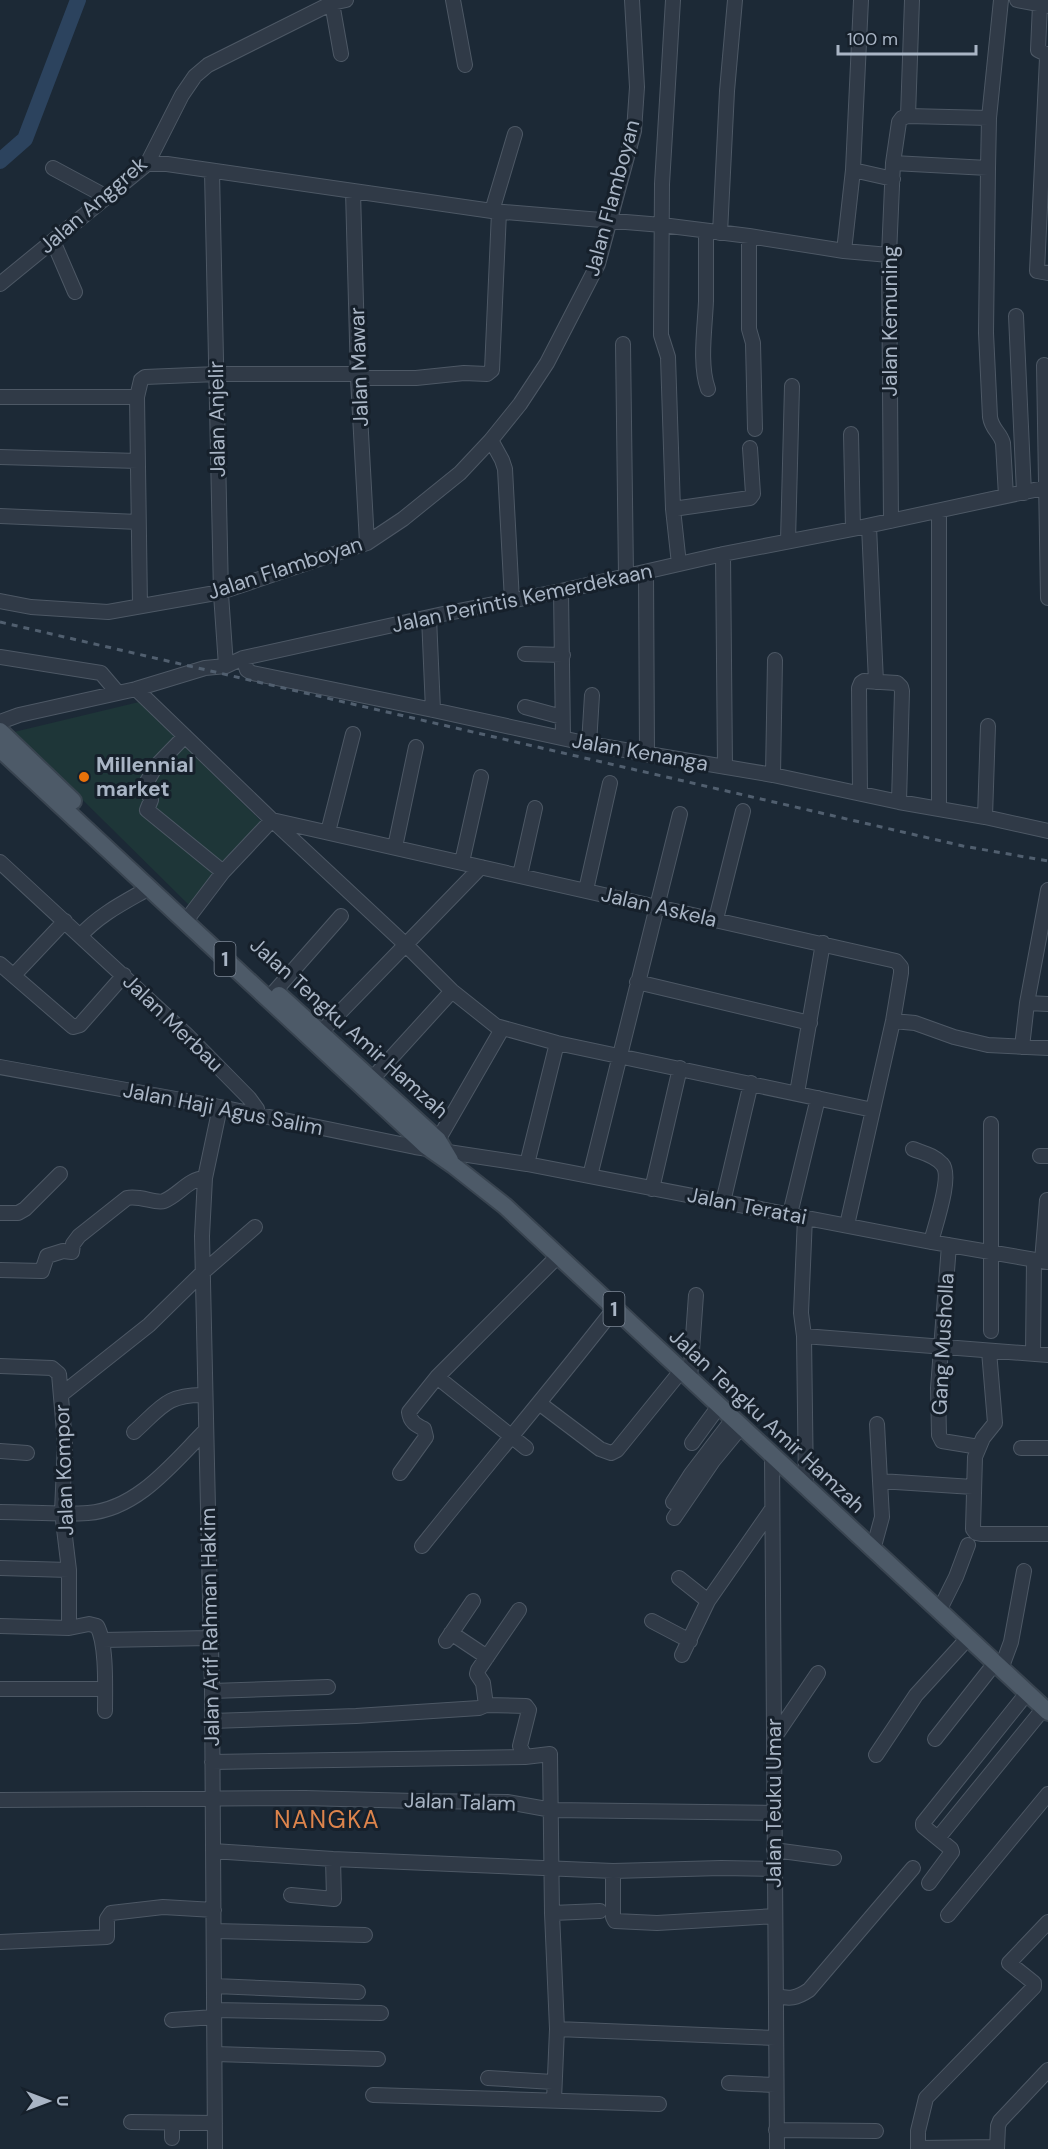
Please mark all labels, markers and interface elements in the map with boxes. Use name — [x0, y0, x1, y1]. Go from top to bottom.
scale bar — [838, 18, 976, 56]
text: 100 m — [847, 27, 898, 51]
street label: Jalan Flamboyan — [578, 117, 646, 279]
street label: Jalan Anggrek — [33, 150, 153, 260]
street label: Jalan Kemuning — [876, 245, 904, 396]
street label: Jalan Mawar — [343, 307, 375, 427]
street label: Jalan Anjelir — [202, 360, 232, 477]
street label: Jalan Flamboyan — [204, 530, 366, 606]
street label: Jalan Perintis Kemerdekaan — [389, 557, 655, 639]
street label: Jalan Kenanga — [570, 726, 710, 778]
place label: Millennial market — [96, 751, 194, 803]
marker: Millennial market — [77, 770, 91, 784]
street label: Jalan Askela — [598, 880, 720, 934]
street label: Jalan Tengku Amir Hamzah — [244, 931, 454, 1125]
road number: 1 — [214, 942, 236, 976]
street label: Jalan Merbau — [117, 968, 229, 1078]
street label: Jalan Haji Agus Salim — [121, 1076, 325, 1142]
street label: Jalan Teratai — [685, 1181, 809, 1231]
street label: Gang Musholla — [925, 1272, 961, 1416]
road number: 1 — [604, 1292, 624, 1326]
street label: Jalan Tengku Amir Hamzah — [663, 1323, 871, 1519]
street label: Jalan Kompor — [48, 1403, 80, 1536]
street label: Jalan Arif Rahman Hakim — [194, 1507, 226, 1747]
street label: Jalan Teuku Umar — [760, 1718, 788, 1888]
street label: Jalan Talam — [403, 1786, 517, 1818]
district label: NANGKA — [274, 1804, 380, 1835]
north arrow — [18, 2071, 78, 2131]
text: U — [52, 2096, 73, 2106]

